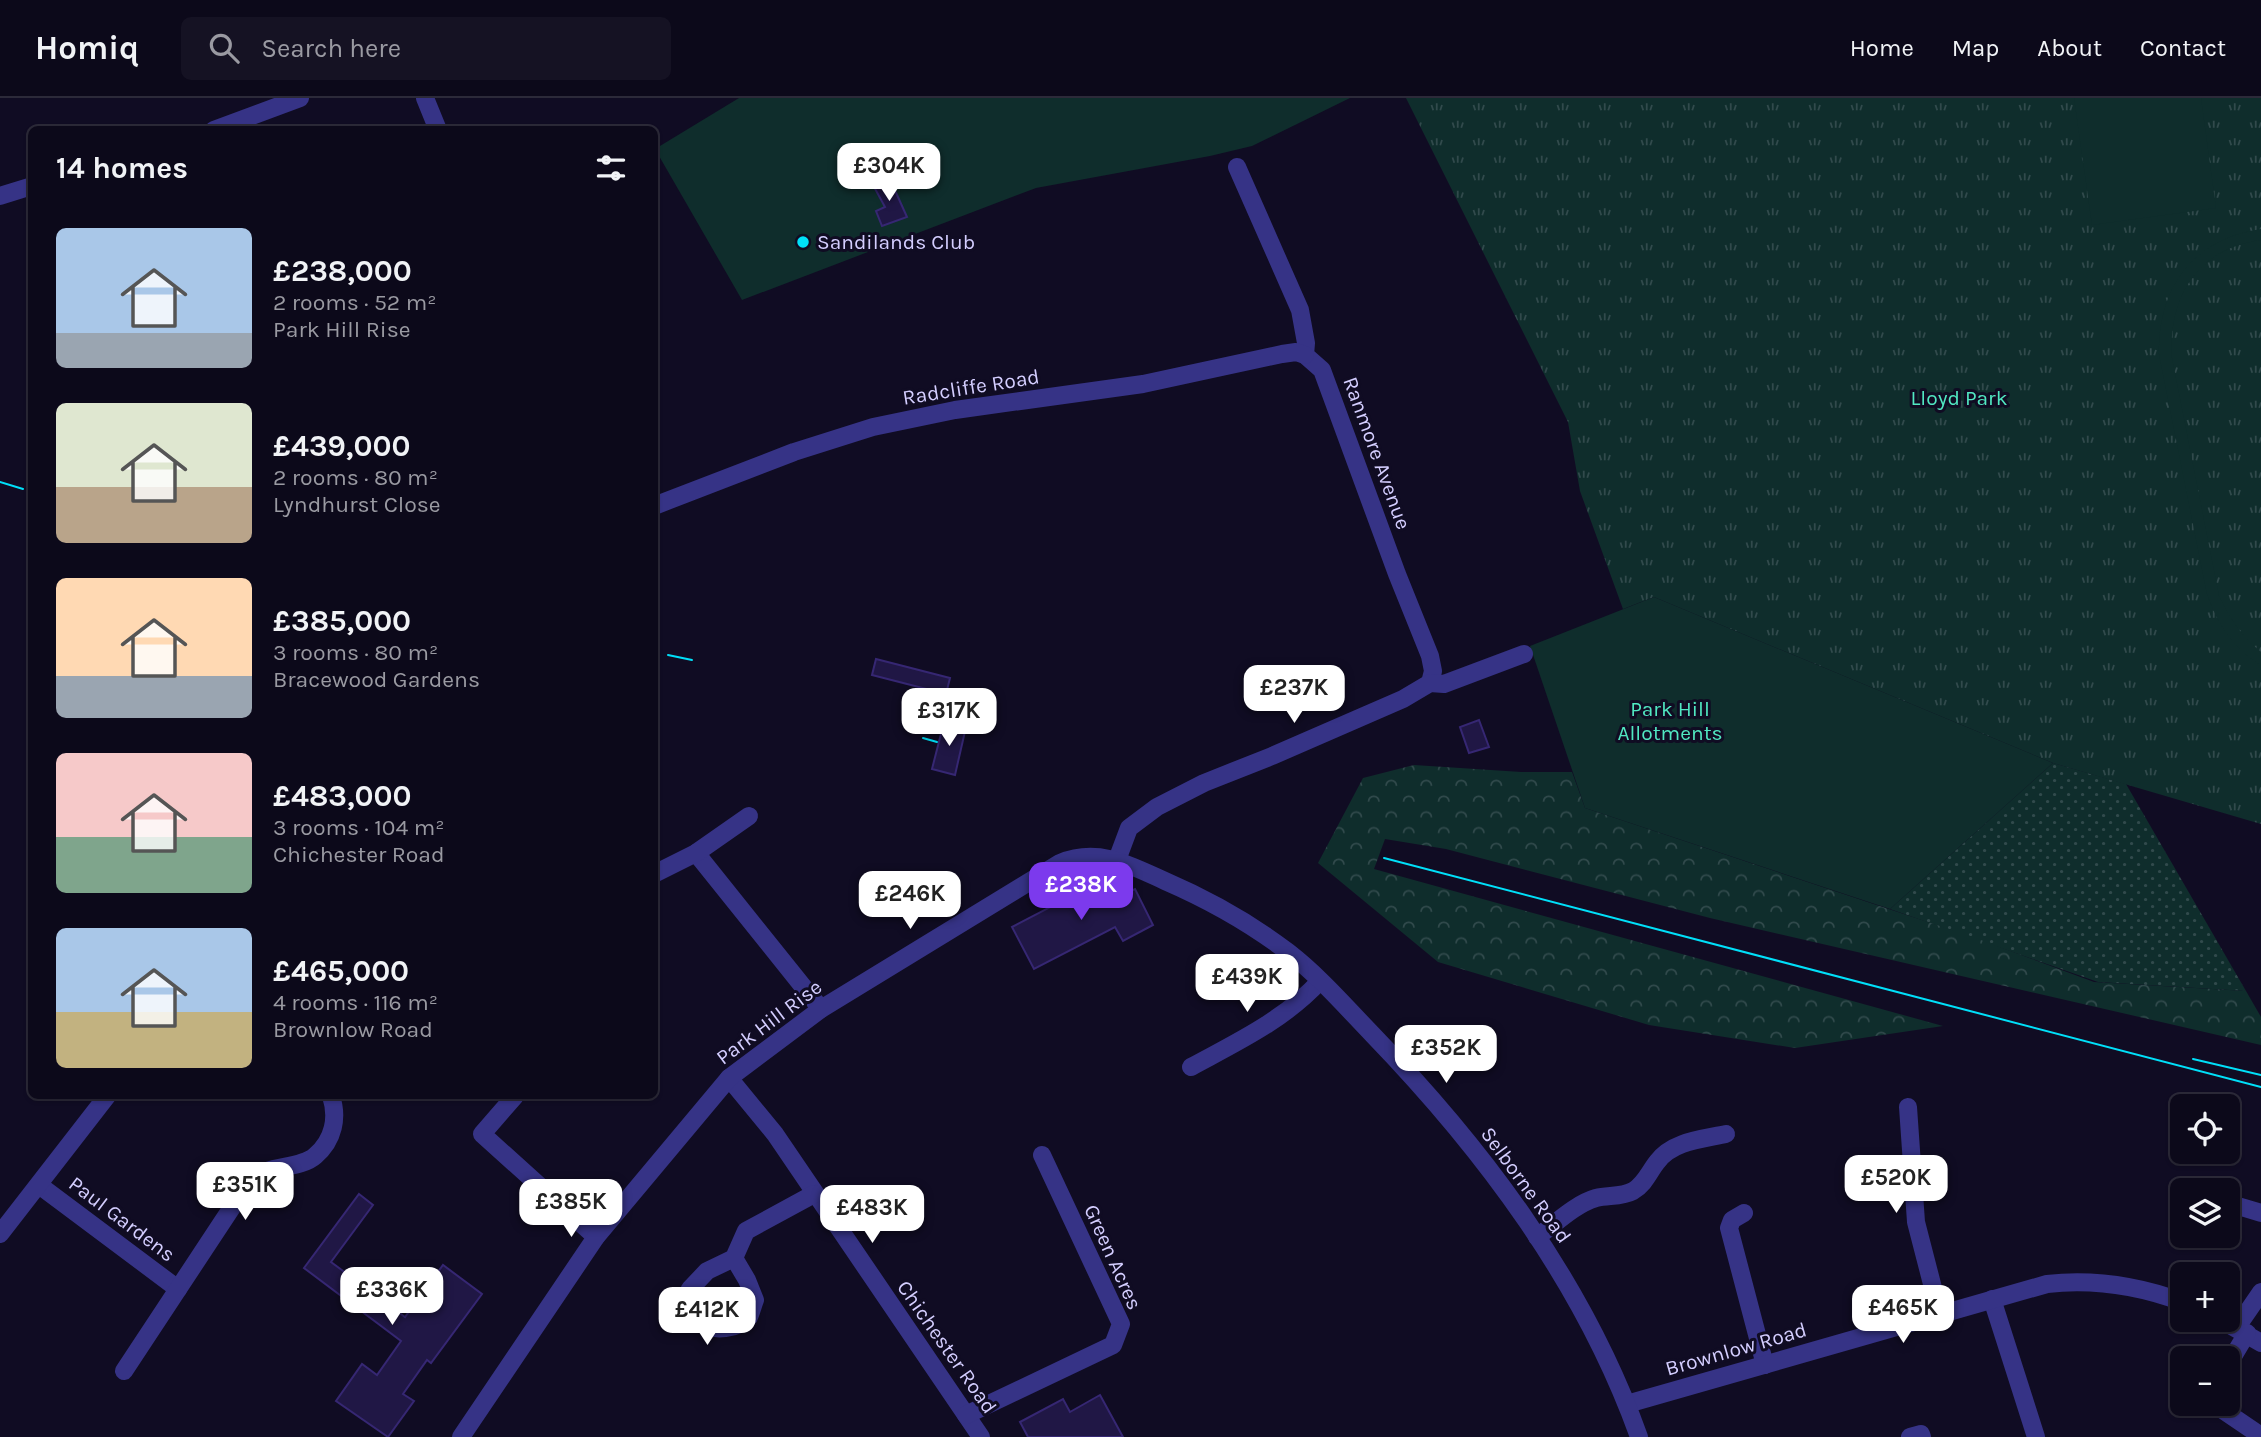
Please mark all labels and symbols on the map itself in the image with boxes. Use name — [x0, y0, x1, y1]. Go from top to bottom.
pin: £304K — [840, 144, 938, 203]
place label: Sandilands Club — [817, 230, 975, 254]
marker: Sandilands Club — [795, 234, 811, 250]
street label: Radcliffe Road — [901, 364, 1041, 410]
street label: Ranmore Avenue — [1338, 373, 1416, 533]
park label: Lloyd Park — [1911, 386, 2008, 410]
pin: £237K — [1245, 666, 1343, 725]
pin: £317K — [900, 688, 998, 748]
park label: Park Hill Allotments — [1617, 697, 1723, 745]
pin: £238K — [1032, 862, 1130, 922]
pin: £246K — [861, 872, 959, 931]
pin: £439K — [1198, 954, 1296, 1014]
street label: Park Hill Rise — [712, 975, 826, 1069]
pin: £352K — [1397, 1026, 1495, 1085]
street label: Selborne Road — [1476, 1122, 1576, 1248]
pin: £520K — [1847, 1156, 1945, 1215]
pin: £351K — [196, 1162, 294, 1222]
street label: Paul Gardens — [64, 1171, 180, 1267]
pin: £385K — [522, 1180, 620, 1239]
pin: £483K — [823, 1186, 921, 1245]
street label: Green Acres — [1079, 1201, 1147, 1313]
pin: £336K — [343, 1268, 441, 1327]
street label: Chichester Road — [892, 1276, 1002, 1418]
pin: £465K — [1854, 1286, 1952, 1345]
pin: £412K — [658, 1288, 756, 1347]
street label: Brownlow Road — [1663, 1317, 1809, 1381]

